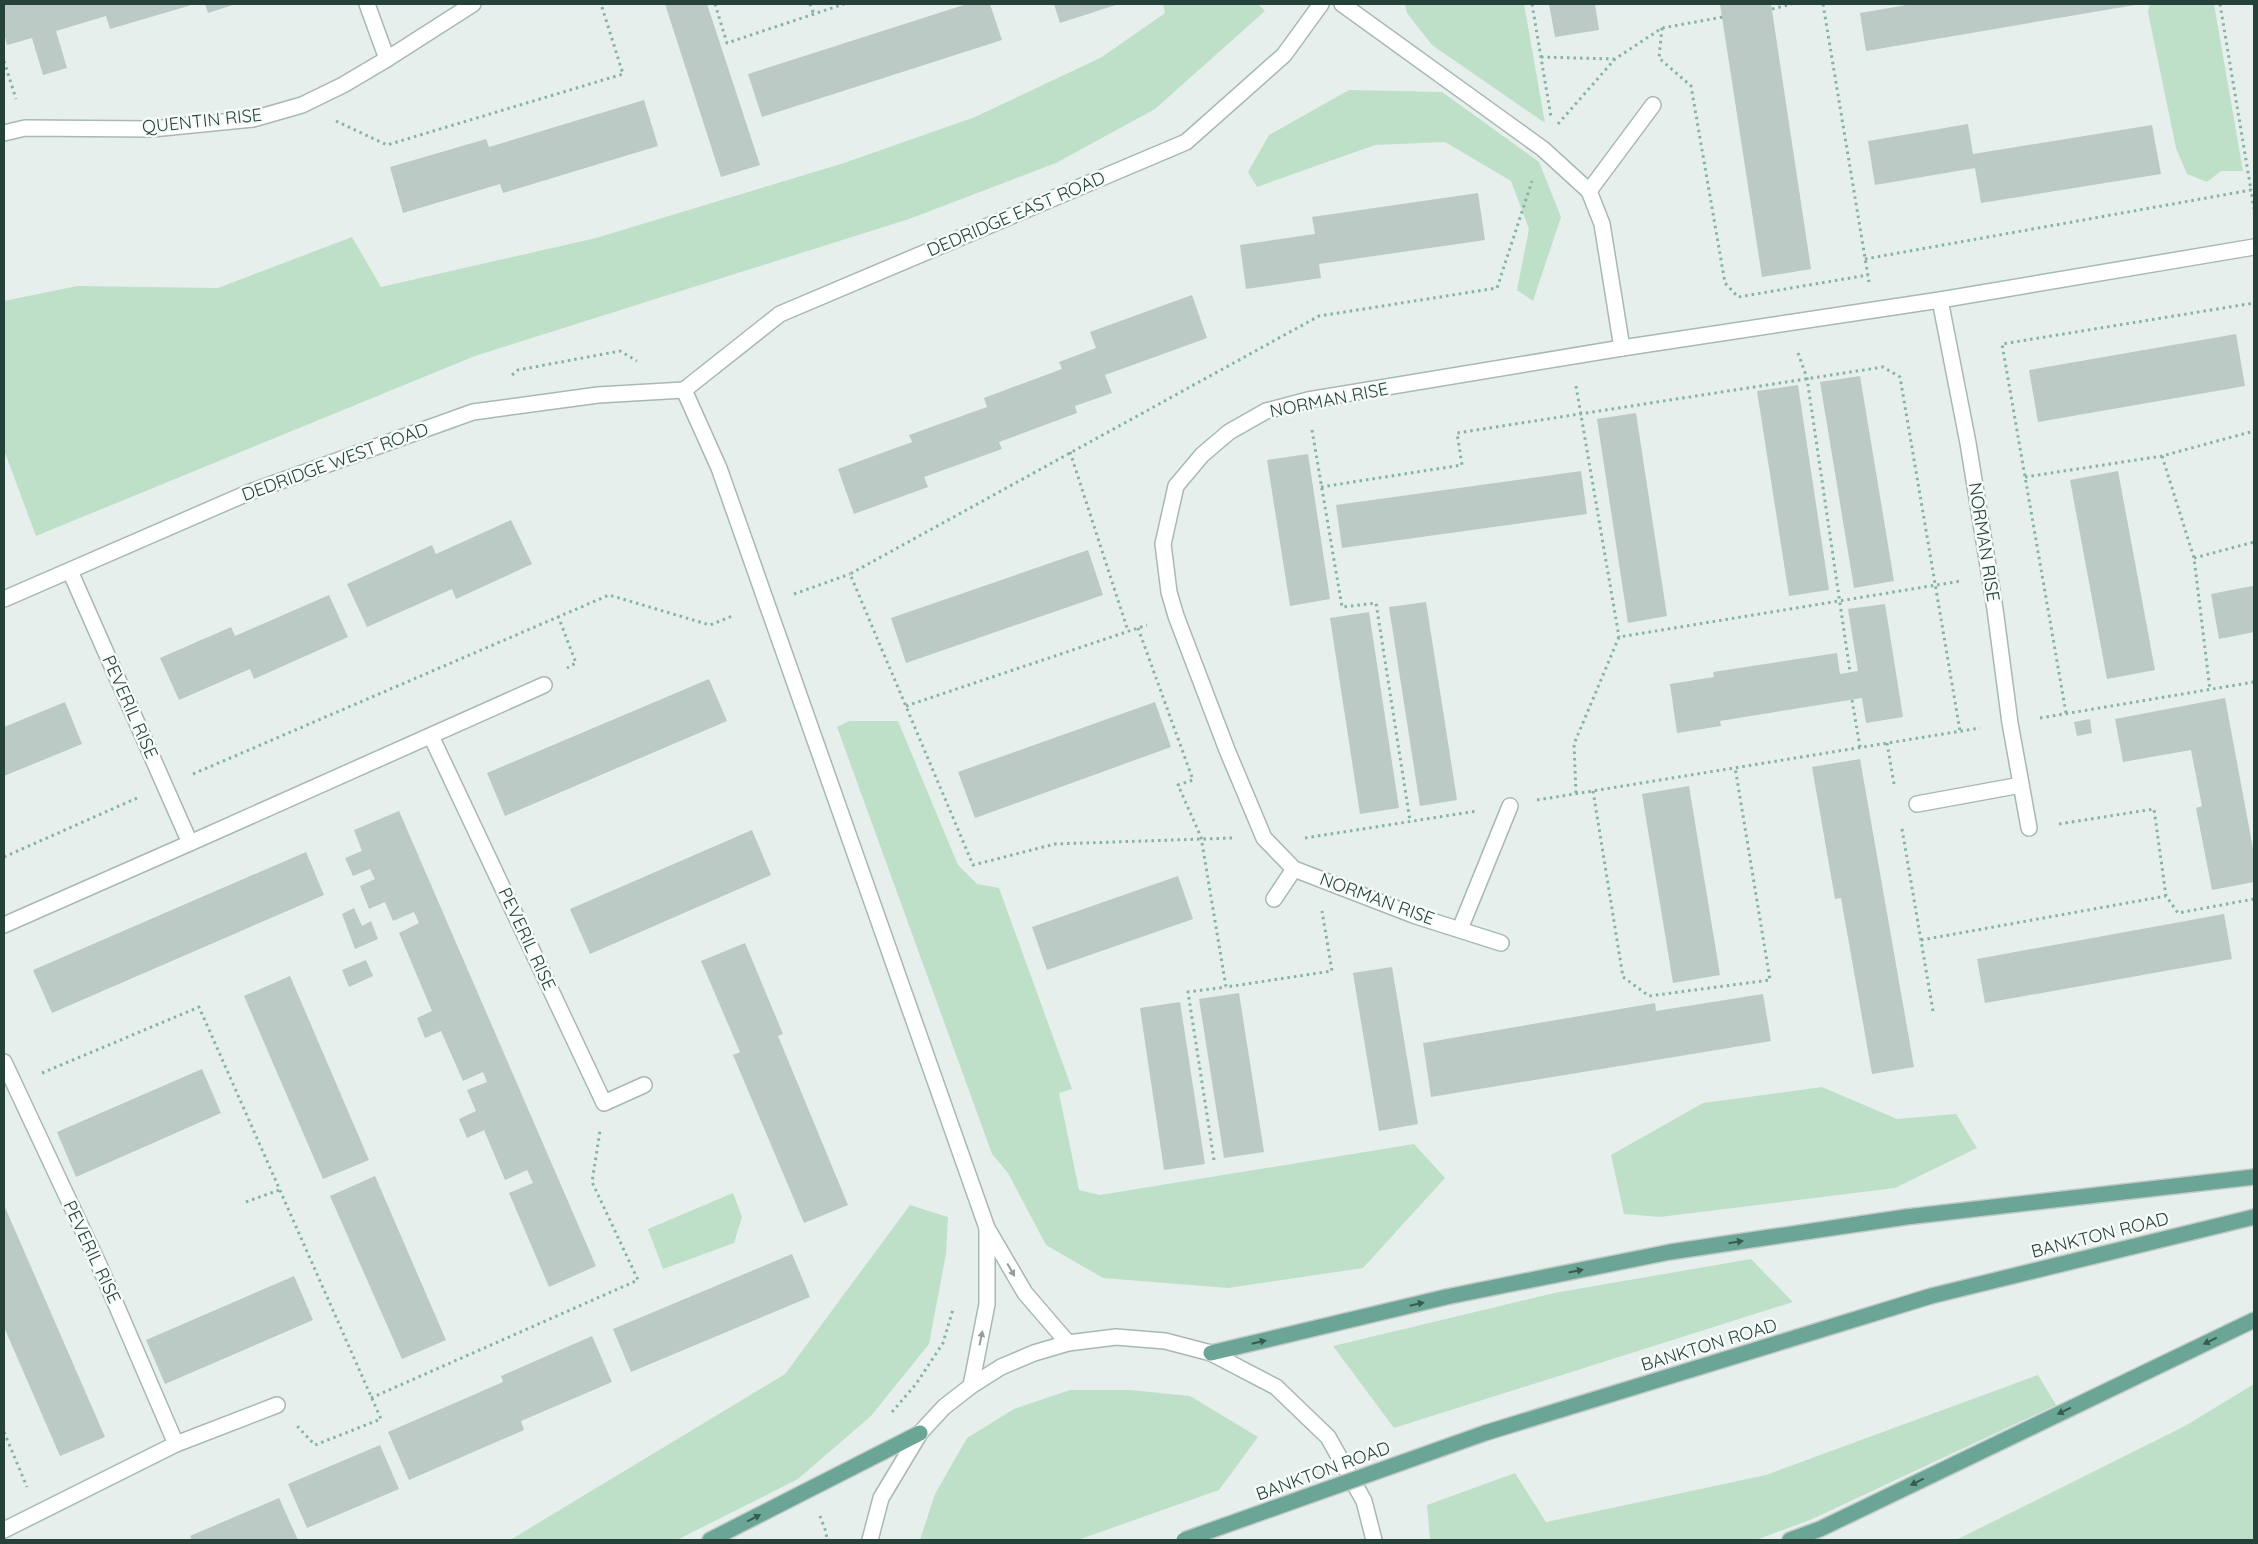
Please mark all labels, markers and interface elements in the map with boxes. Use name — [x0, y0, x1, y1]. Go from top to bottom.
street label: QUENTIN RISE — [141, 103, 263, 138]
street label: DEDRIDGE EAST ROAD — [923, 166, 1108, 261]
street label: NORMAN RISE — [1268, 377, 1390, 422]
street label: DEDRIDGE WEST ROAD — [238, 417, 431, 506]
street label: NORMAN RISE — [1964, 481, 2005, 603]
street label: PEVERIL RISE — [97, 651, 164, 762]
street label: NORMAN RISE — [1317, 867, 1438, 930]
street label: PEVERIL RISE — [494, 884, 561, 994]
street label: PEVERIL RISE — [59, 1197, 126, 1307]
street label: BANKTON ROAD — [2029, 1206, 2171, 1263]
one-way arrow — [1728, 1238, 1744, 1246]
one-way arrow — [1007, 1263, 1016, 1277]
one-way arrow — [1568, 1267, 1584, 1275]
one-way arrow — [1409, 1300, 1424, 1308]
street label: BANKTON ROAD — [1638, 1313, 1780, 1376]
one-way arrow — [977, 1329, 985, 1345]
one-way arrow — [2203, 1337, 2217, 1345]
one-way arrow — [1251, 1338, 1266, 1346]
one-way arrow — [2057, 1408, 2071, 1416]
street label: BANKTON ROAD — [1253, 1436, 1393, 1505]
one-way arrow — [1910, 1478, 1924, 1486]
one-way arrow — [746, 1514, 761, 1522]

